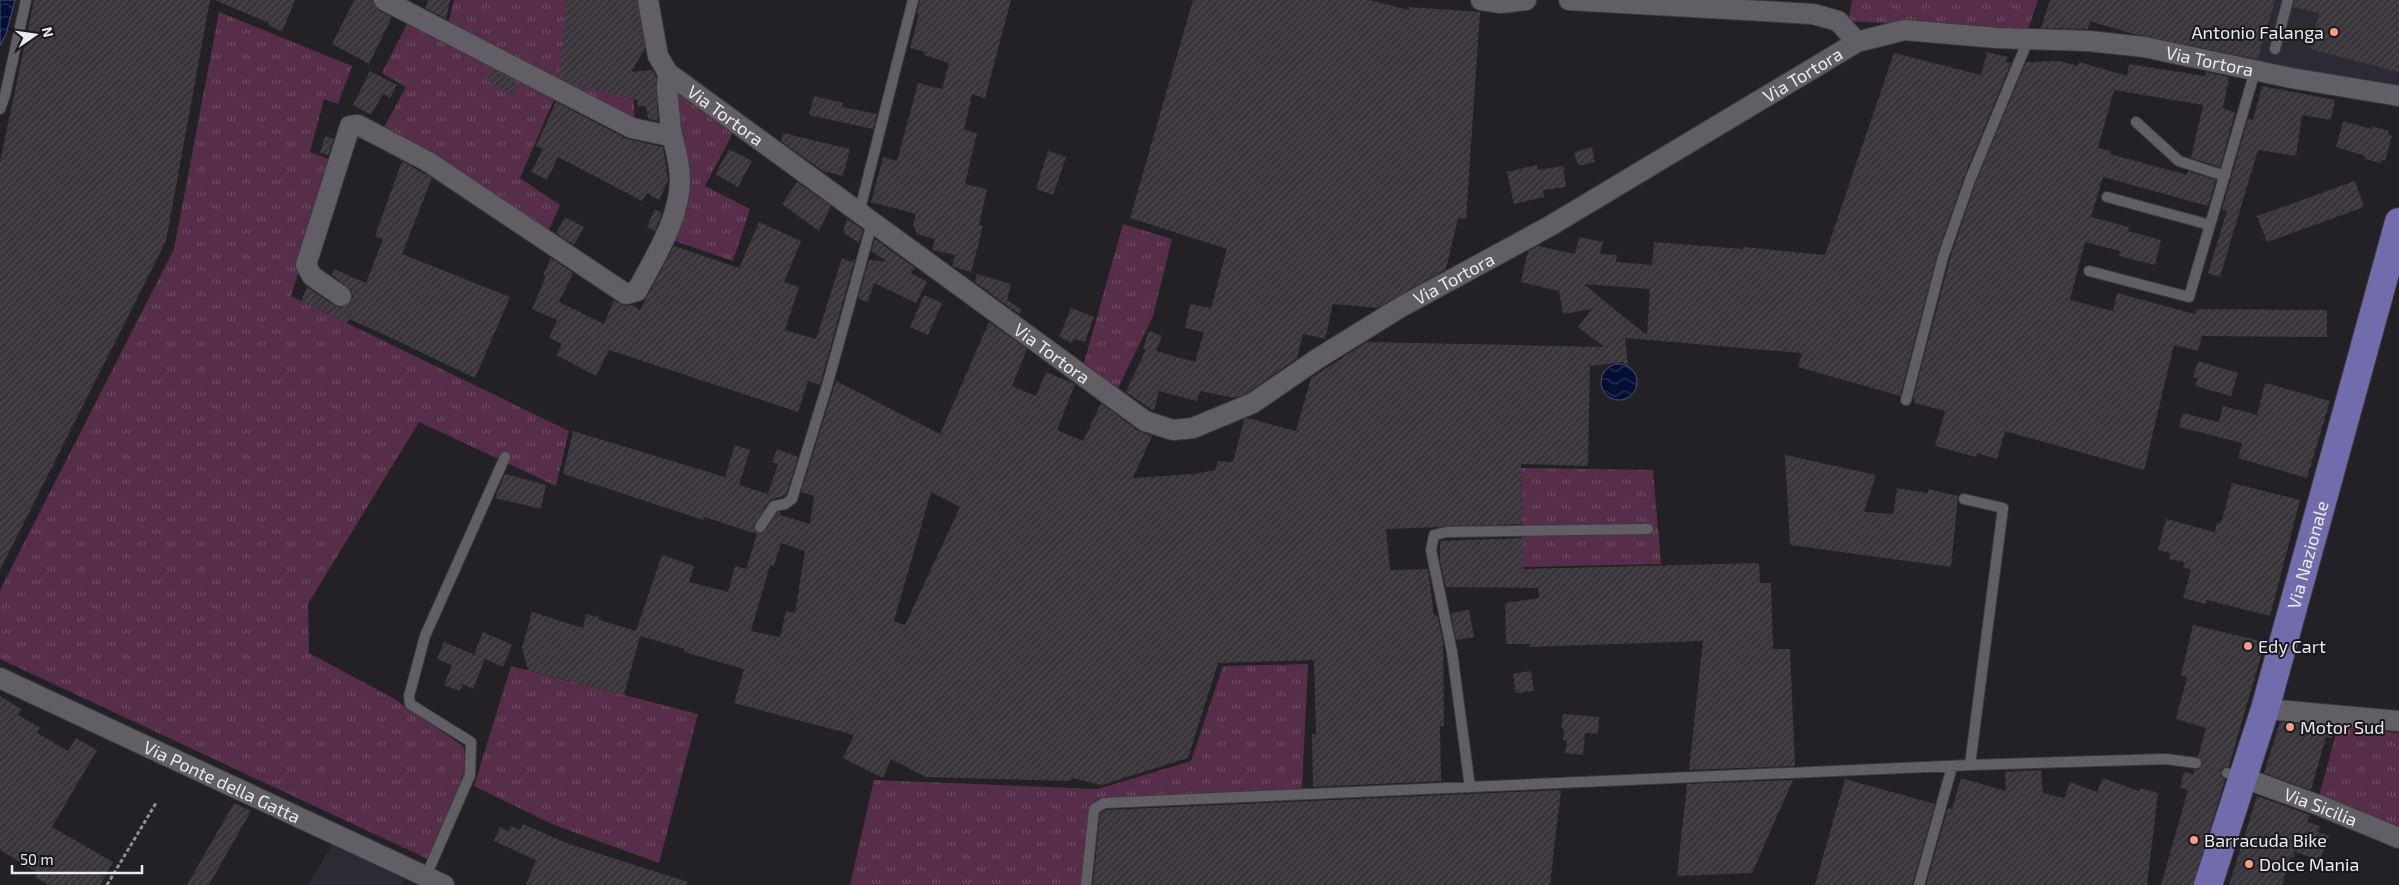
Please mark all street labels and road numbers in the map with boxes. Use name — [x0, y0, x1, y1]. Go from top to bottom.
street label: Via Tortora — [2164, 41, 2256, 81]
street label: Via Tortora — [1759, 42, 1846, 107]
street label: Via Tortora — [683, 80, 768, 150]
street label: Via Tortora — [1409, 247, 1498, 309]
street label: Via Tortora — [1010, 318, 1094, 388]
street label: Via Nazionale — [2282, 498, 2333, 611]
street label: Via Ponte della Gatta — [140, 736, 304, 828]
street label: Via Sicilia — [2281, 783, 2361, 831]

